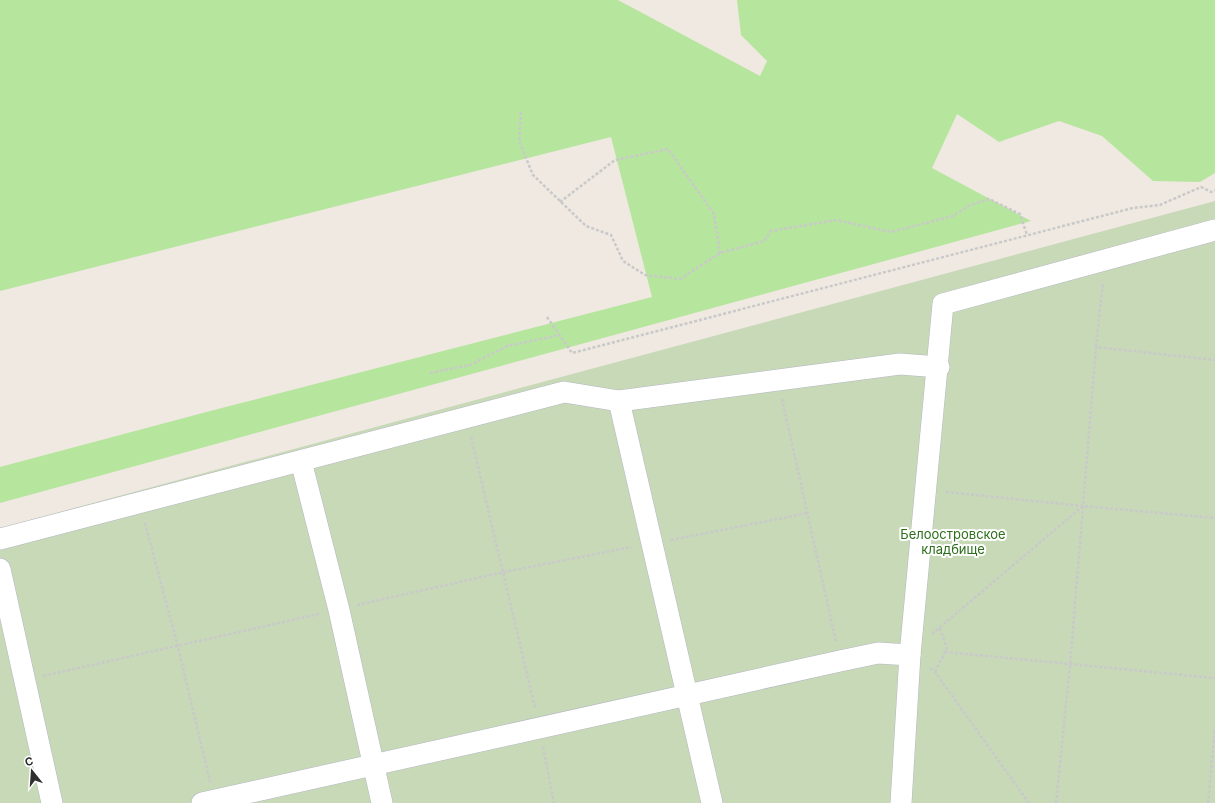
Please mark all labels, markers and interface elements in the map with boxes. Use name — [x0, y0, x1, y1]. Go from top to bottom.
park label: Белоостровское кладбище — [900, 526, 1006, 557]
north arrow — [12, 751, 52, 791]
text: С — [23, 754, 35, 769]

